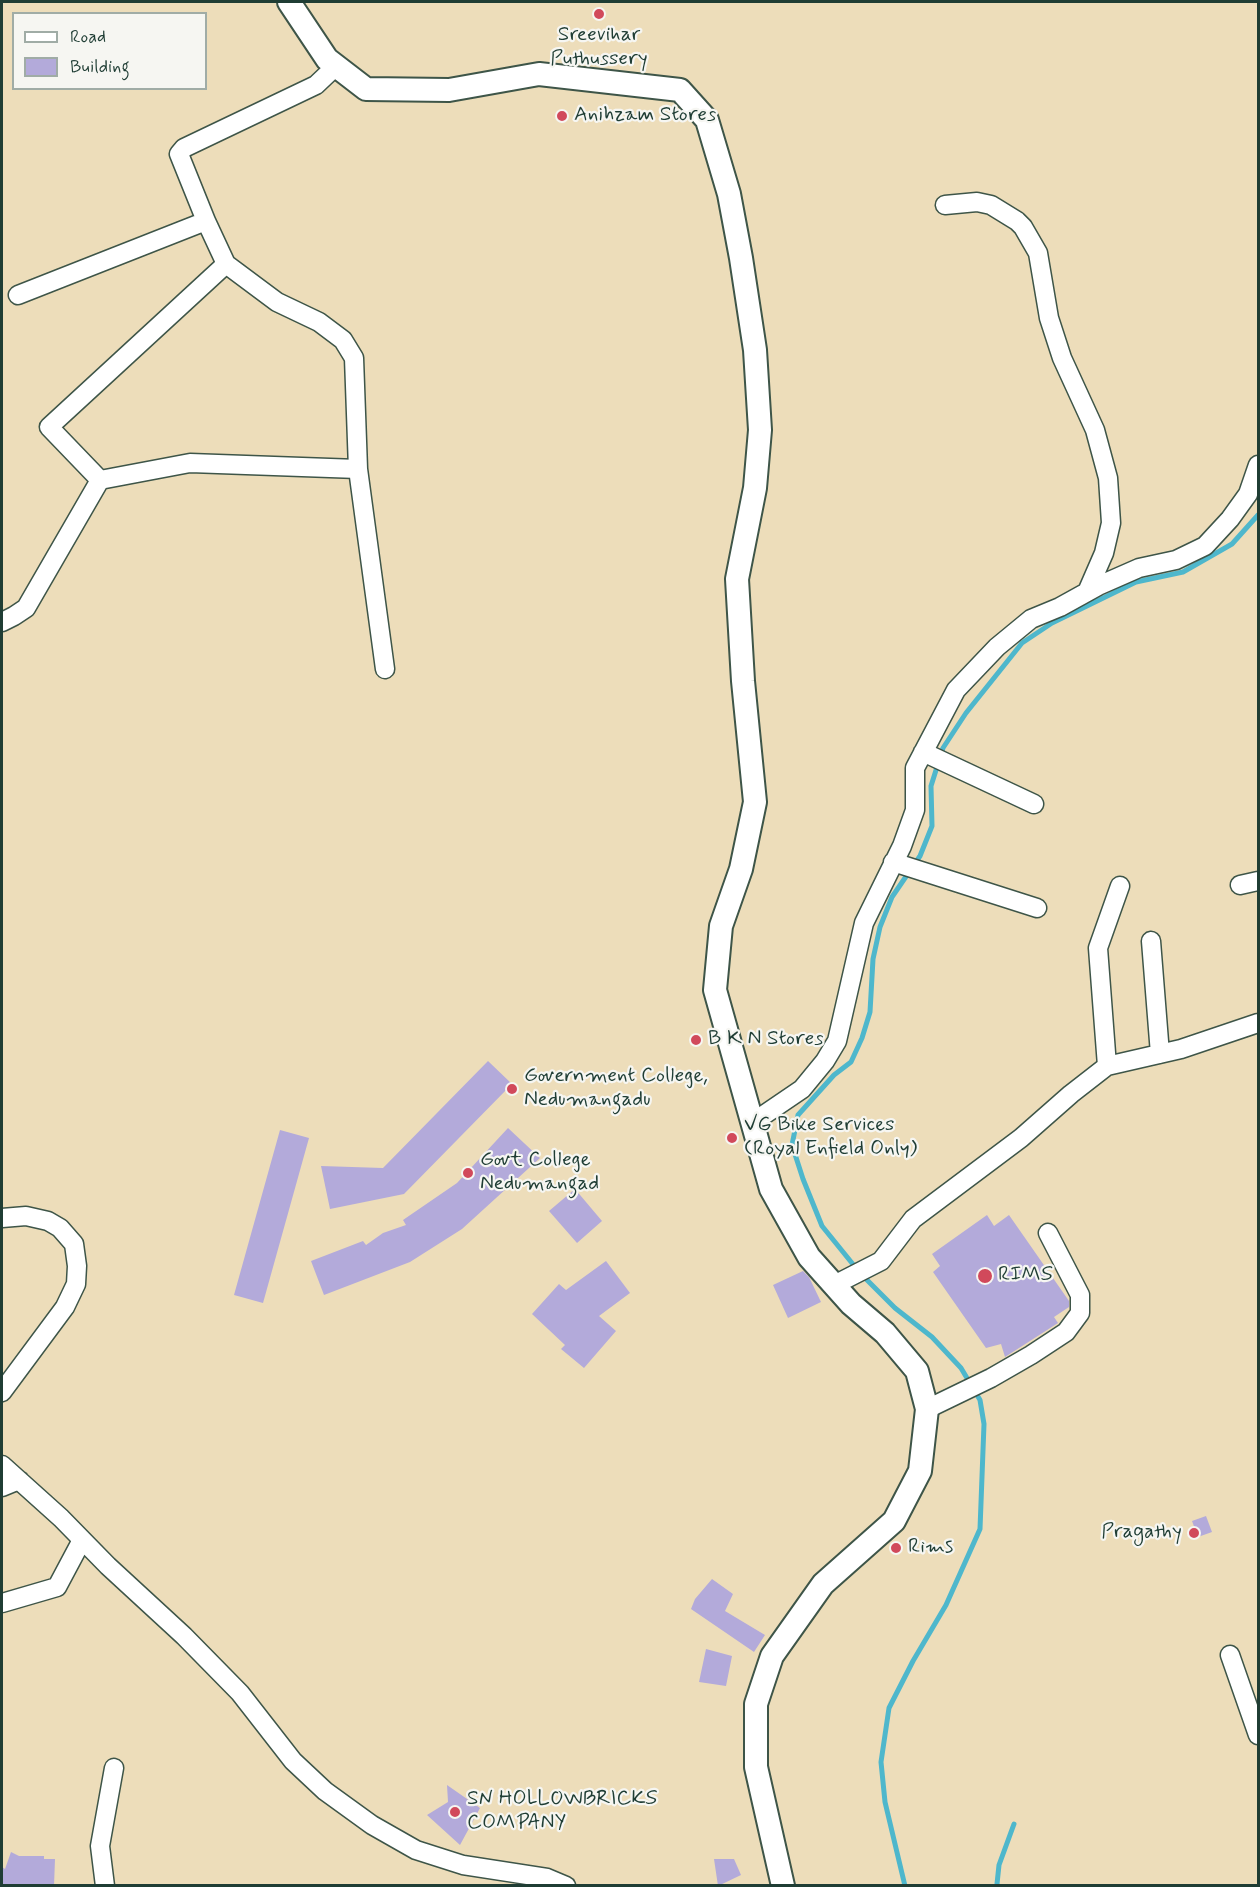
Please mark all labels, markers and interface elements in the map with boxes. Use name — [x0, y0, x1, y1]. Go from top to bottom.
marker: Sreevihar Puthussery — [592, 7, 606, 21]
legend — [12, 12, 207, 90]
place label: Sreevihar Puthussery — [550, 23, 648, 73]
text: Road — [70, 25, 106, 49]
text: Building — [70, 55, 130, 79]
place label: Anihzam Stores — [574, 103, 716, 129]
marker: Anihzam Stores — [555, 109, 569, 123]
place label: B K N Stores — [708, 1027, 823, 1053]
marker: B K N Stores — [689, 1033, 703, 1047]
place label: Government College, Nedumangadu — [524, 1064, 708, 1114]
marker: Government College, Nedumangadu — [505, 1082, 519, 1096]
place label: VG Bike Services (Royal Enfield Only) — [744, 1113, 917, 1163]
marker: VG Bike Services (Royal Enfield Only) — [725, 1131, 739, 1145]
place label: Govt College Nedumangad — [480, 1148, 599, 1198]
marker: Govt College Nedumangad — [461, 1166, 475, 1180]
place label: RIMS — [998, 1263, 1053, 1289]
marker: RIMS — [976, 1267, 994, 1285]
place label: Pragathy — [1101, 1520, 1182, 1546]
marker: Pragathy — [1187, 1526, 1201, 1540]
place label: Rims — [908, 1535, 953, 1561]
marker: Rims — [889, 1541, 903, 1555]
place label: SN HOLLOWBRICKS COMPANY — [467, 1787, 657, 1837]
marker: SN HOLLOWBRICKS COMPANY — [448, 1805, 462, 1819]

